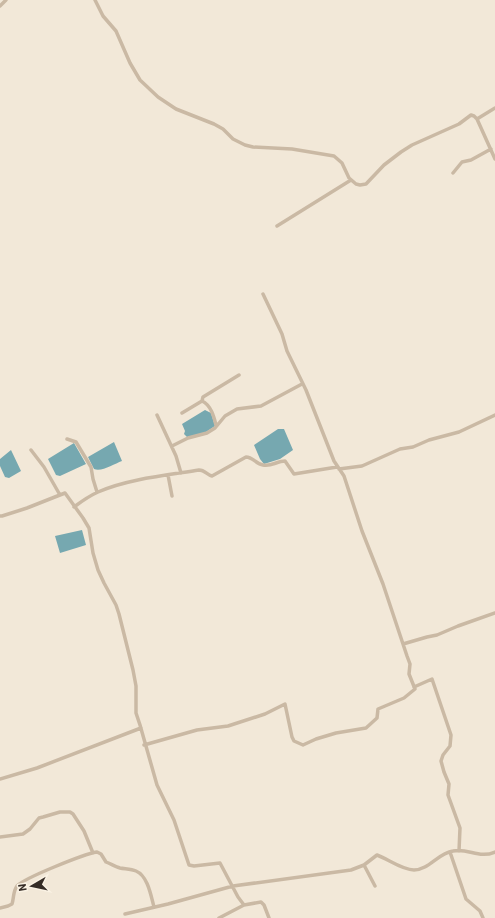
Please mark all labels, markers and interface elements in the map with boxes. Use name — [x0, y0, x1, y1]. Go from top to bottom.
north arrow — [12, 866, 52, 906]
text: N — [15, 883, 29, 892]

